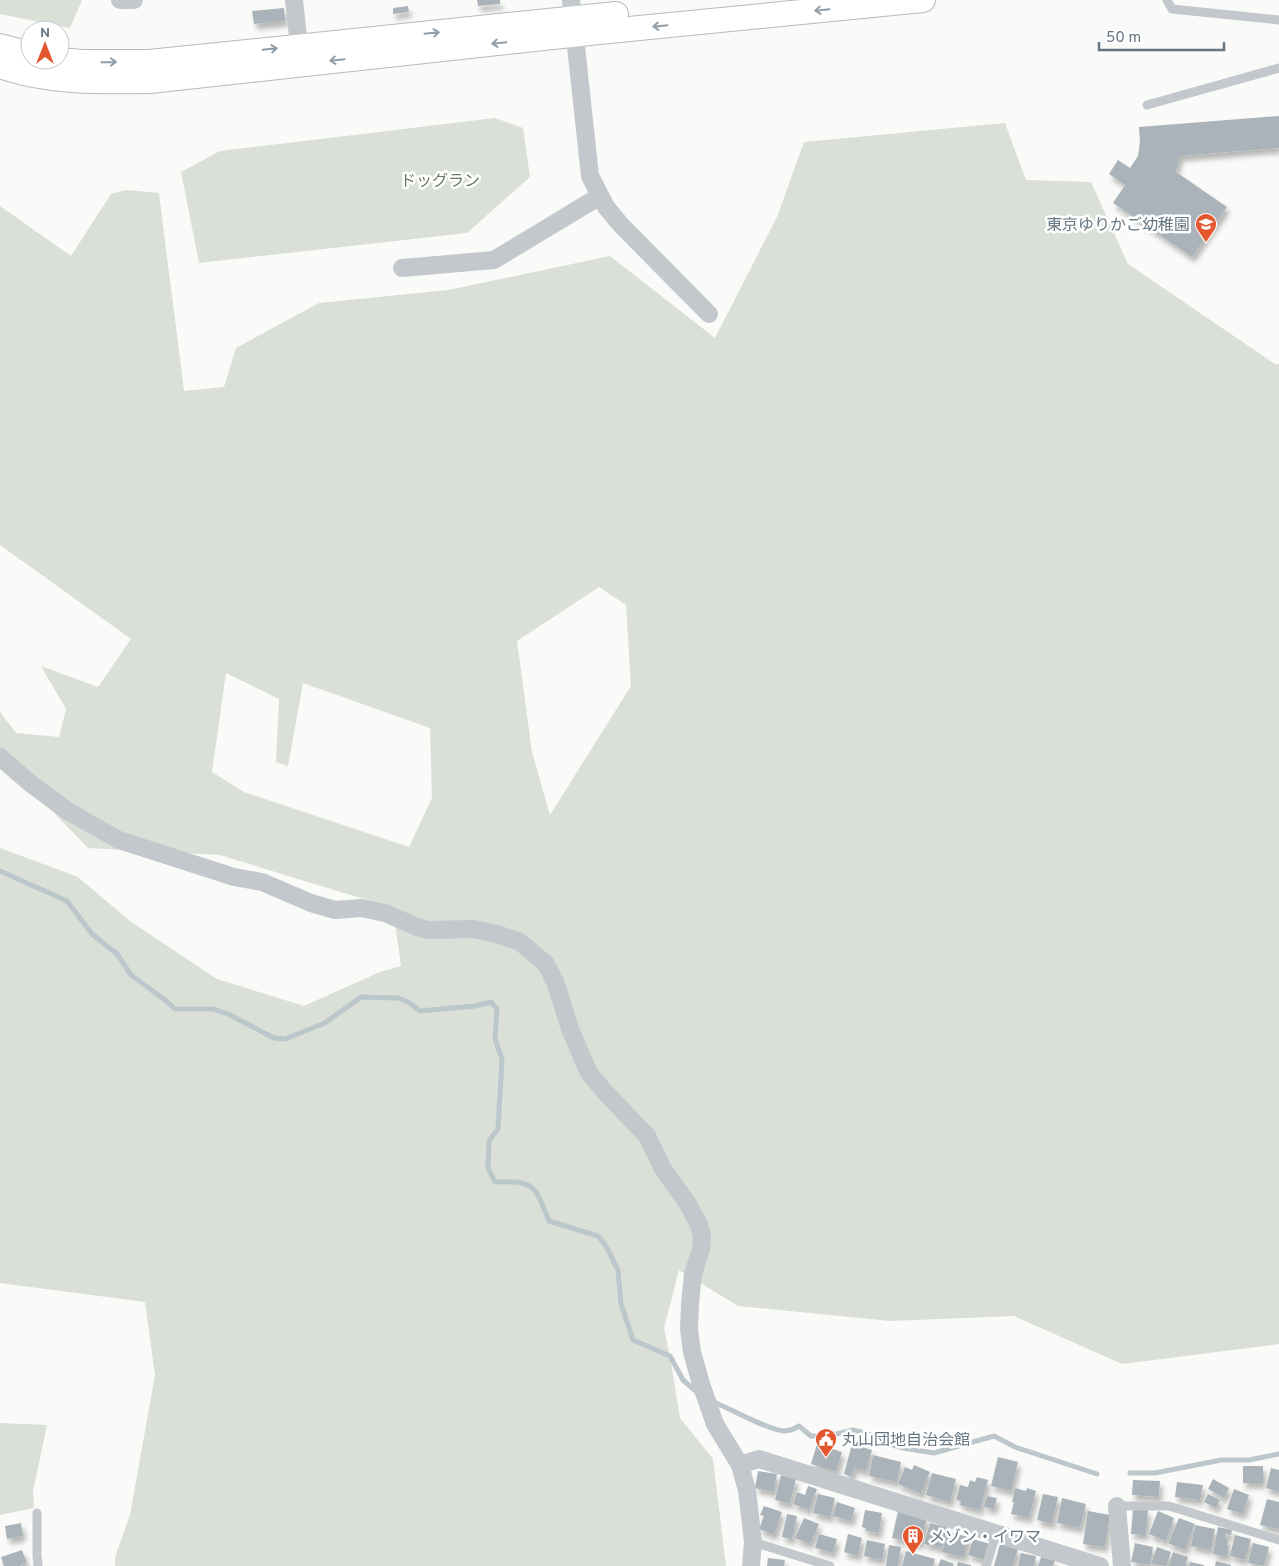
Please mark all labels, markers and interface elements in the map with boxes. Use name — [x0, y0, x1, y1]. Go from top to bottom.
one-way arrow — [814, 5, 830, 15]
north arrow — [20, 20, 70, 70]
scale bar — [1099, 20, 1224, 52]
one-way arrow — [652, 21, 668, 31]
text: N — [40, 25, 50, 42]
one-way arrow — [424, 28, 440, 38]
text: 50 m — [1106, 29, 1141, 48]
one-way arrow — [491, 38, 507, 48]
one-way arrow — [262, 44, 278, 54]
one-way arrow — [329, 56, 345, 65]
one-way arrow — [100, 58, 116, 67]
park label: ドッグラン — [400, 172, 480, 192]
school or university icon: 東京ゆりかご幼稚園 — [1194, 212, 1218, 243]
place label: 東京ゆりかご幼稚園 — [1046, 216, 1190, 236]
public building icon: 丸山団地自治会館 — [814, 1427, 838, 1458]
place label: 丸山団地自治会館 — [842, 1431, 970, 1451]
building icon: メゾン・イワマ — [901, 1524, 925, 1555]
place label: メゾン・イワマ — [929, 1528, 1041, 1548]

